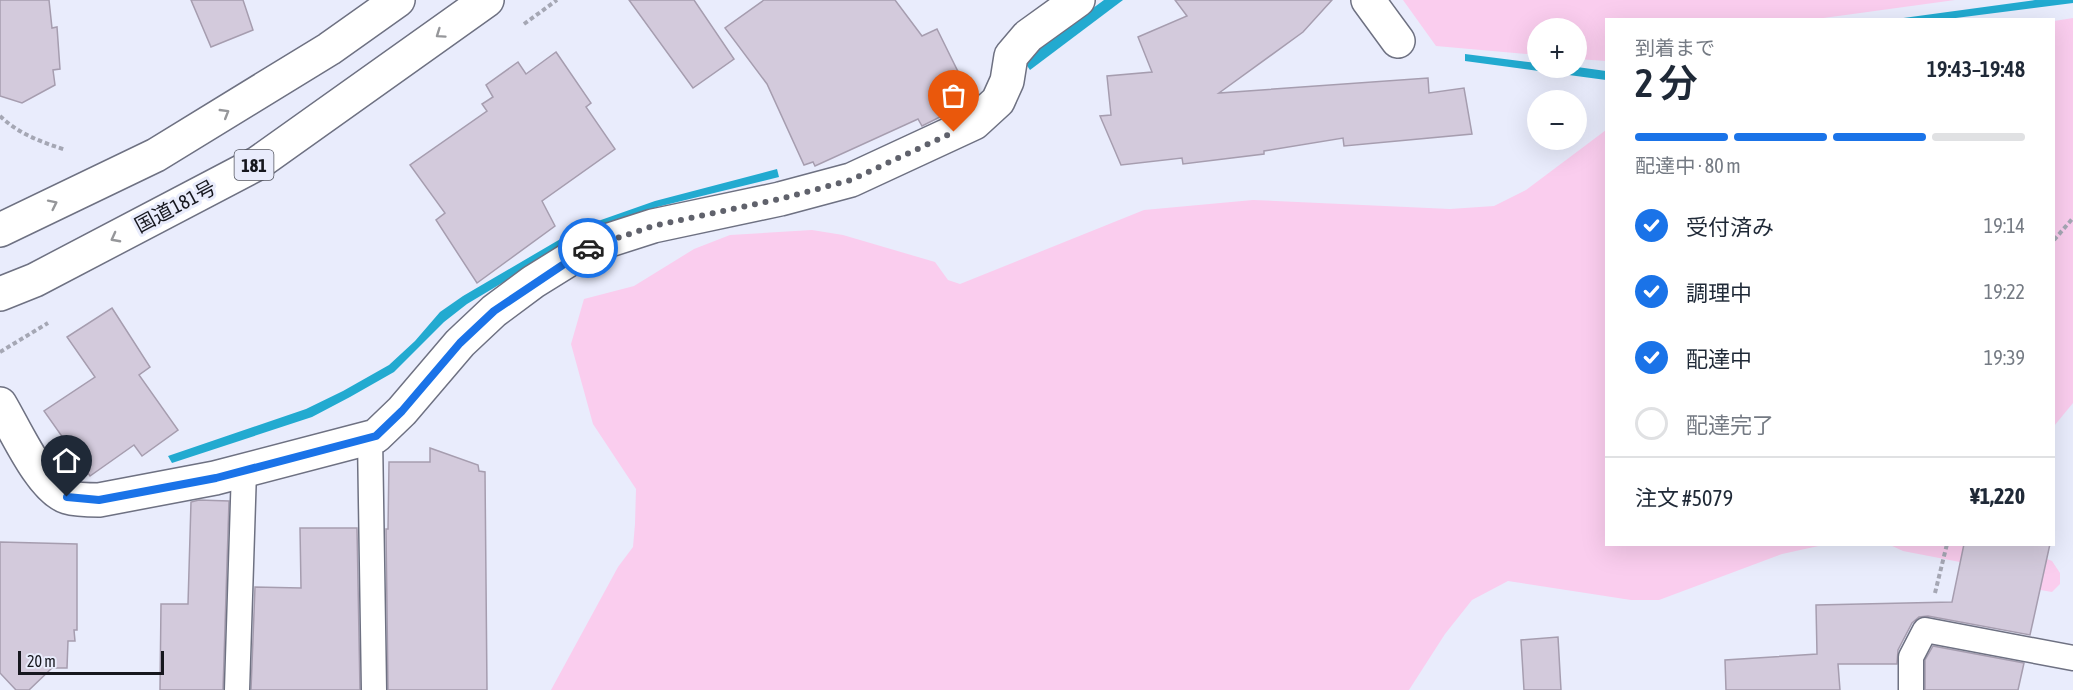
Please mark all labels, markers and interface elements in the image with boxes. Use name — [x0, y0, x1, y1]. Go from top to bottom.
map controls — [1527, 18, 1587, 150]
button: + — [1527, 18, 1587, 78]
one-way arrow — [435, 27, 446, 38]
text: 到着まで — [1635, 36, 1715, 59]
text: 19:43–19:48 — [1927, 56, 2025, 82]
text: 2 分 — [1635, 61, 1698, 105]
pin — [928, 70, 979, 132]
icon: bag — [937, 79, 970, 112]
button: − — [1527, 90, 1587, 150]
one-way arrow — [219, 108, 229, 120]
road number: 181 — [234, 150, 274, 180]
text: 配達中 · 80 m — [1635, 154, 1741, 177]
street label: 国道181号 — [131, 175, 219, 237]
one-way arrow — [46, 200, 57, 212]
icon: check — [1635, 209, 1668, 242]
text: 受付済み — [1686, 214, 1774, 240]
text: 19:14 — [1984, 214, 2025, 237]
courier — [558, 218, 618, 278]
one-way arrow — [111, 231, 121, 242]
icon: car — [572, 232, 605, 265]
icon: check — [1635, 275, 1668, 308]
text: 調理中 — [1686, 280, 1752, 306]
text: 19:22 — [1984, 280, 2025, 303]
icon: check — [1635, 341, 1668, 374]
text: 配達中 — [1686, 346, 1752, 372]
text: 19:39 — [1984, 346, 2025, 369]
text: 配達完了 — [1686, 412, 1774, 438]
pin — [41, 435, 92, 497]
icon: home — [50, 444, 83, 477]
text: ¥1,220 — [1970, 483, 2025, 509]
text: 注文 #5079 — [1635, 485, 1733, 511]
scale bar — [18, 648, 164, 676]
text: 20 m — [27, 652, 56, 670]

